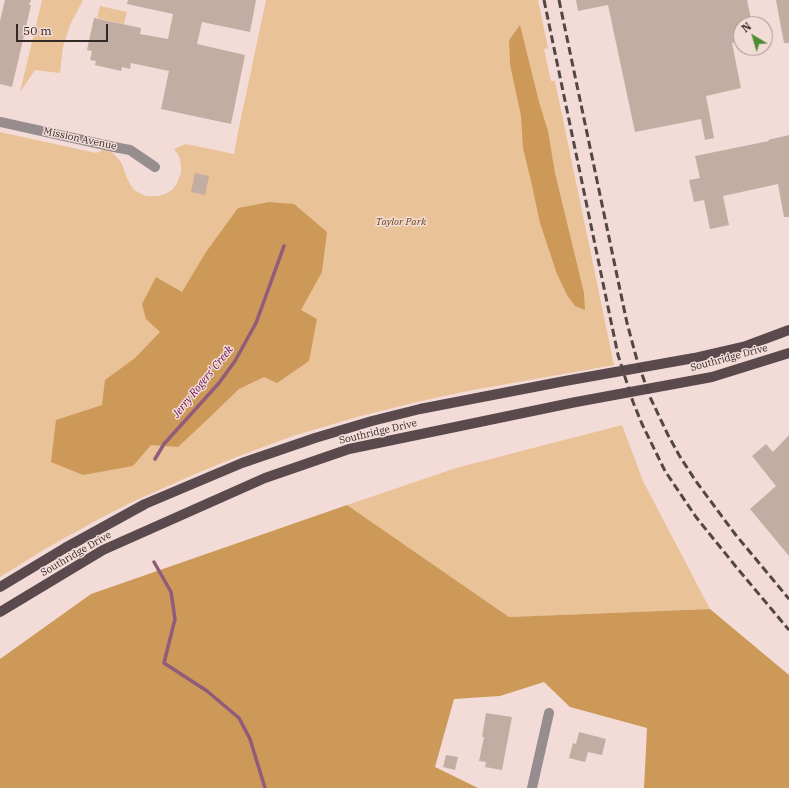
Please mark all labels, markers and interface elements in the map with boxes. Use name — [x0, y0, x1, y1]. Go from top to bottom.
scale bar — [18, 16, 110, 42]
north arrow — [733, 16, 773, 56]
text: N — [738, 19, 754, 36]
text: 50 m — [23, 23, 52, 38]
street label: Mission Avenue — [42, 125, 118, 153]
park label: Taylor Park — [376, 216, 426, 228]
street label: Southridge Drive — [689, 342, 769, 374]
water label: Jerry Rogers' Creek — [170, 343, 236, 421]
street label: Southridge Drive — [338, 417, 418, 447]
street label: Southridge Drive — [39, 529, 113, 579]

